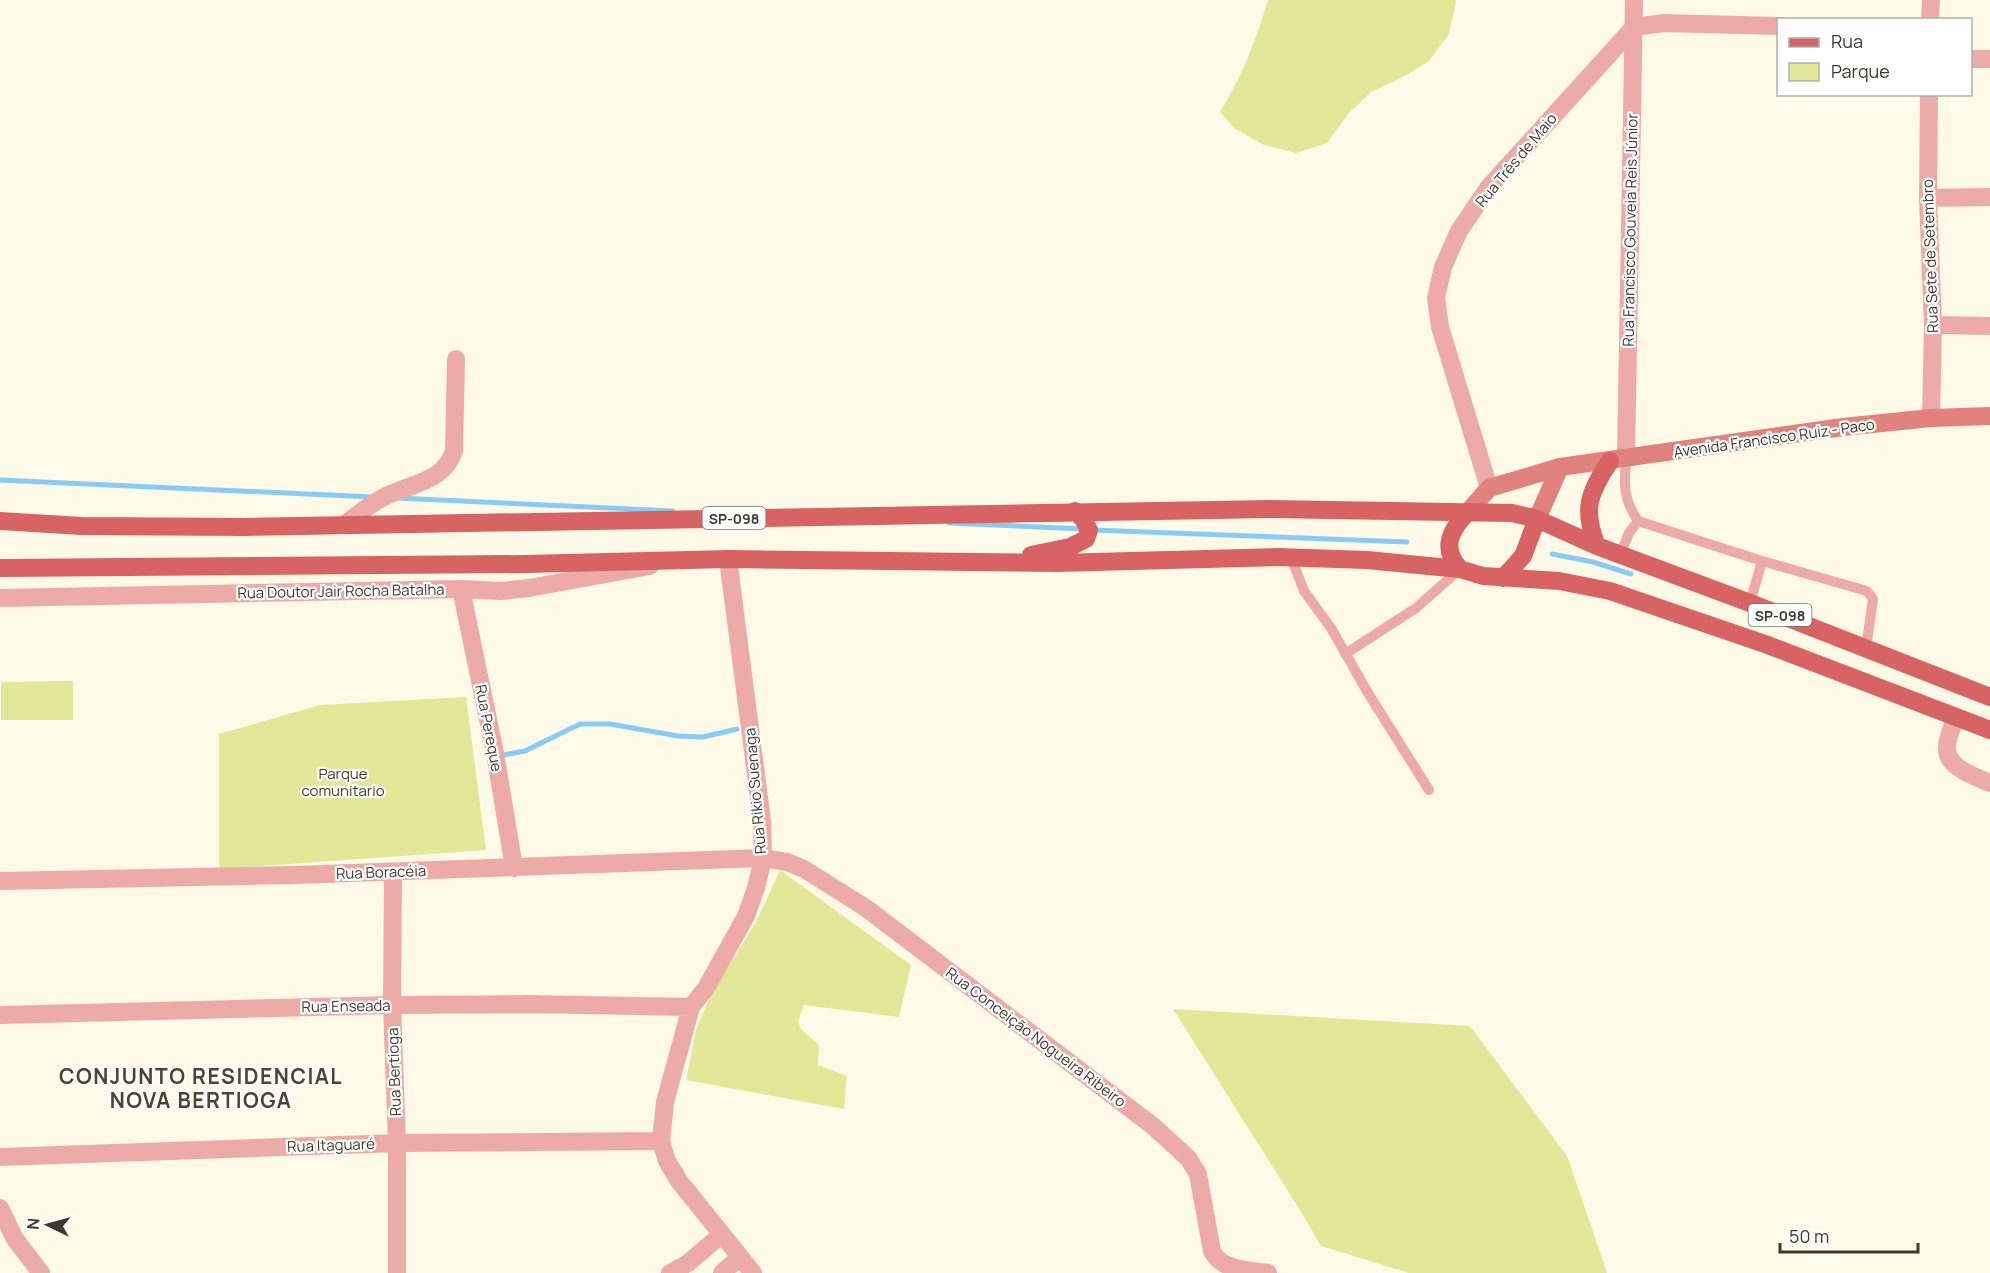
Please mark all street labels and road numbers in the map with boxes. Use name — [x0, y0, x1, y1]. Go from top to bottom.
street label: Rua Três de Maio — [1470, 108, 1562, 212]
street label: Rua Francisco Gouveia Reis Júnior — [1617, 113, 1643, 347]
street label: Rua Sete de Setembro — [1917, 179, 1943, 333]
street label: Avenida Francisco Ruiz - Paco — [1672, 413, 1876, 463]
road number: SP-098 — [702, 507, 766, 529]
street label: Rua Doutor Jair Rocha Batalha — [237, 579, 445, 603]
road number: SP-098 — [1748, 604, 1812, 626]
street label: Rua Pereque — [470, 683, 508, 773]
street label: Rua Rikio Suenaga — [739, 727, 771, 855]
street label: Rua Boracéia — [336, 860, 426, 884]
street label: Rua Conceição Nogueira Ribeiro — [941, 962, 1131, 1112]
street label: Rua Enseada — [301, 995, 391, 1017]
street label: Rua Bertioga — [382, 1027, 406, 1117]
street label: Rua Itaguaré — [287, 1133, 375, 1157]

